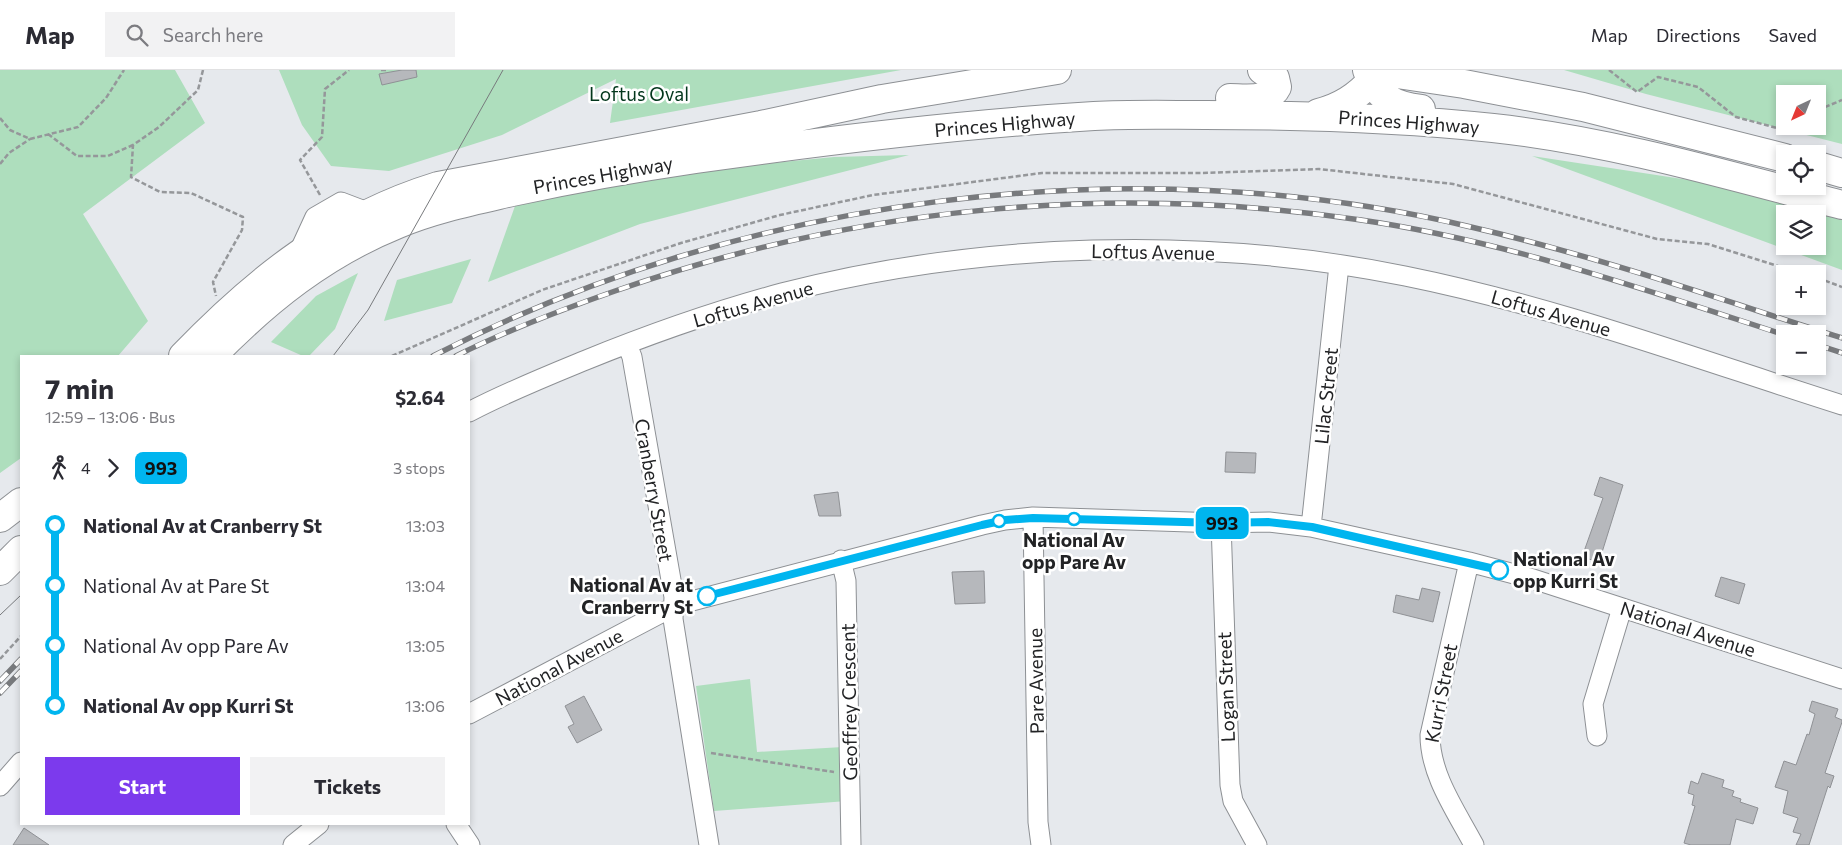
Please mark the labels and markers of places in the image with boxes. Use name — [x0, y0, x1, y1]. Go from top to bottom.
marker: National Av opp Pare Av — [1067, 512, 1081, 526]
unlabelled marker — [992, 514, 1006, 528]
place label: National Av opp Pare Av — [1022, 528, 1127, 573]
place label: National Av opp Kurri St — [1513, 547, 1618, 592]
marker: National Av opp Kurri St — [1489, 560, 1509, 580]
place label: National Av at Cranberry St — [570, 573, 693, 618]
marker: National Av at Cranberry St — [697, 586, 717, 606]

